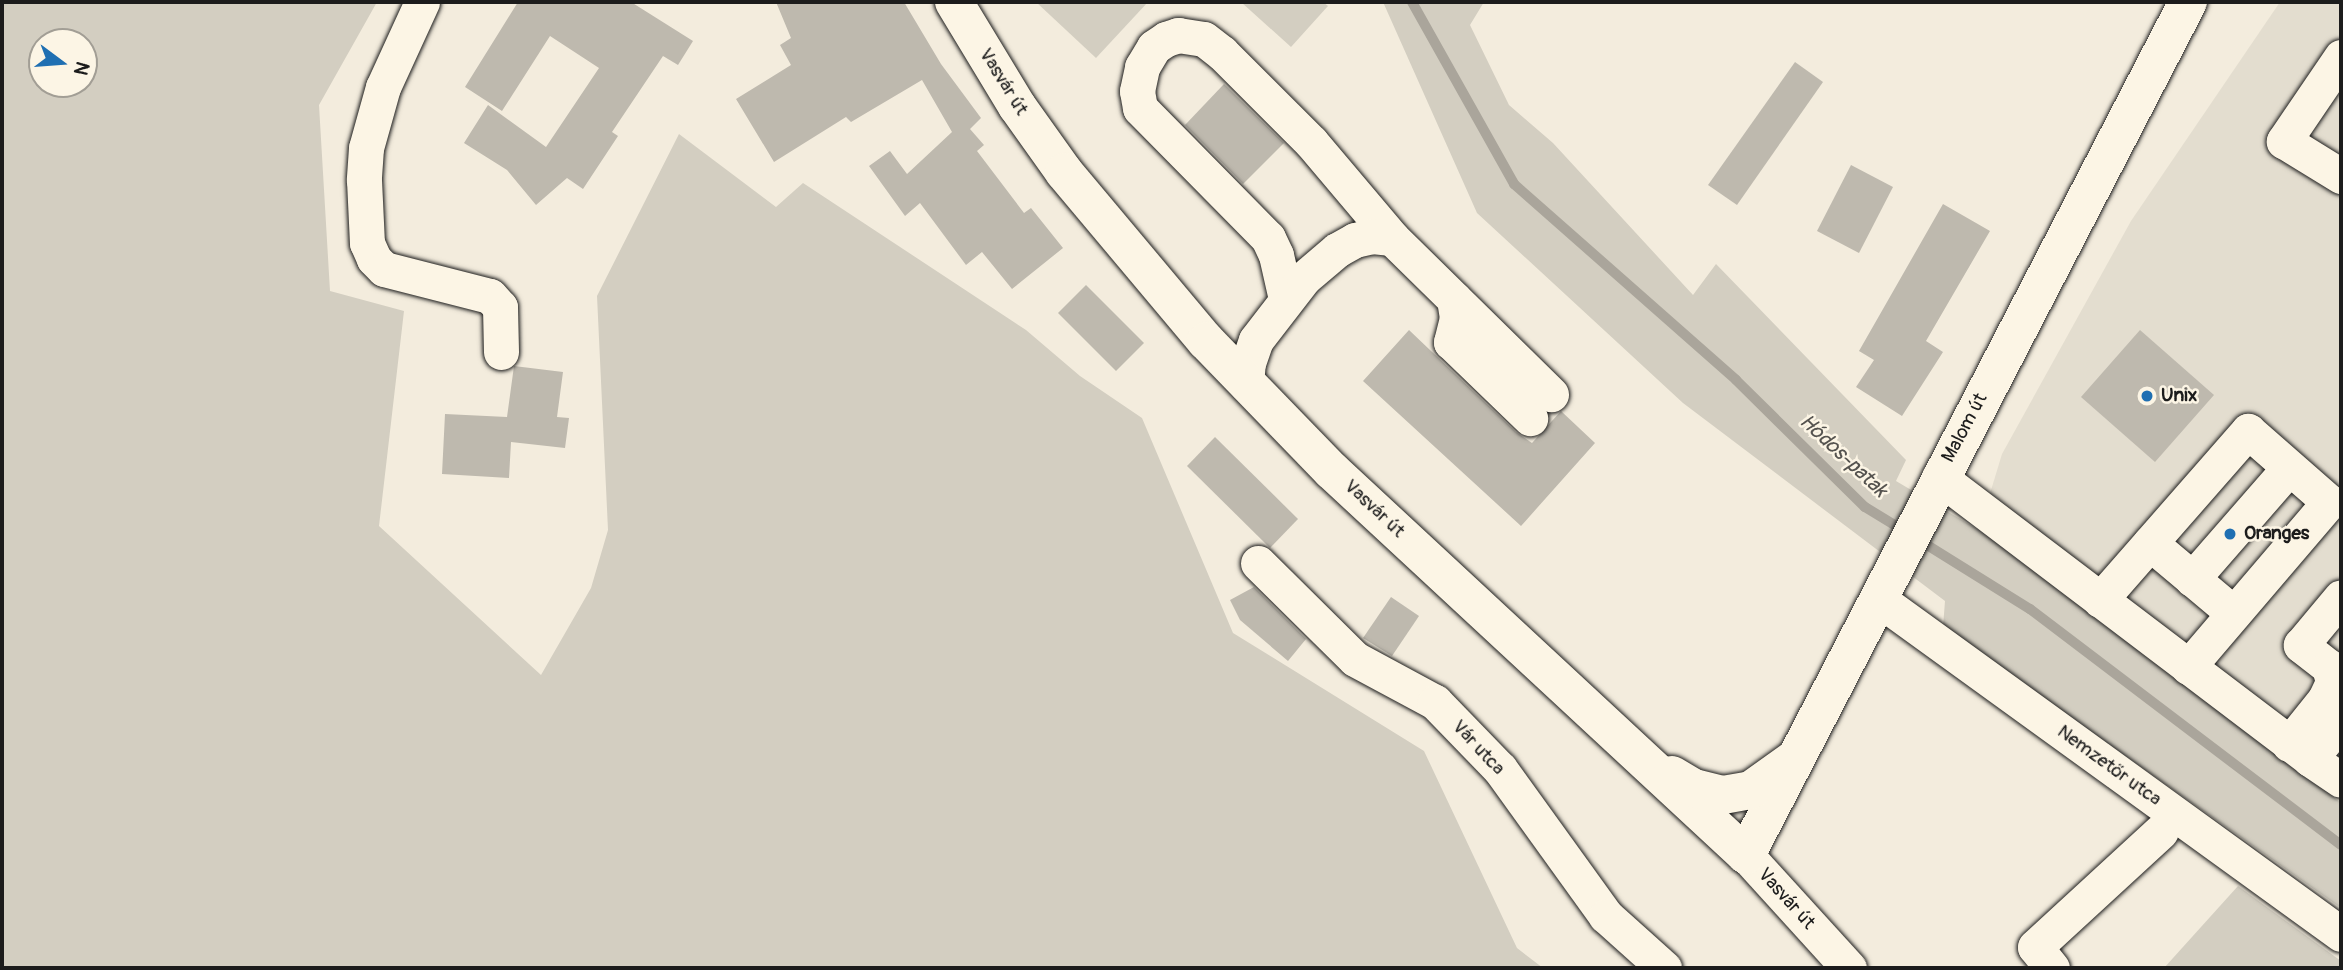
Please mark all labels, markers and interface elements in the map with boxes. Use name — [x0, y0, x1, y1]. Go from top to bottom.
north arrow — [28, 28, 98, 98]
street label: Vasvár út — [974, 44, 1032, 120]
text: N — [68, 59, 95, 78]
place label: Unix — [2161, 385, 2197, 407]
marker: Unix — [2139, 388, 2155, 404]
street label: Malom út — [1937, 389, 1993, 467]
water label: Hódos-patak — [1794, 409, 1892, 503]
street label: Vasvár út — [1339, 475, 1409, 543]
place label: Oranges — [2244, 523, 2309, 545]
marker: Oranges — [2222, 526, 2238, 542]
street label: Vár utca — [1447, 716, 1509, 780]
street label: Nemzetőr utca — [2053, 721, 2165, 811]
street label: Vasvár út — [1753, 864, 1819, 934]

